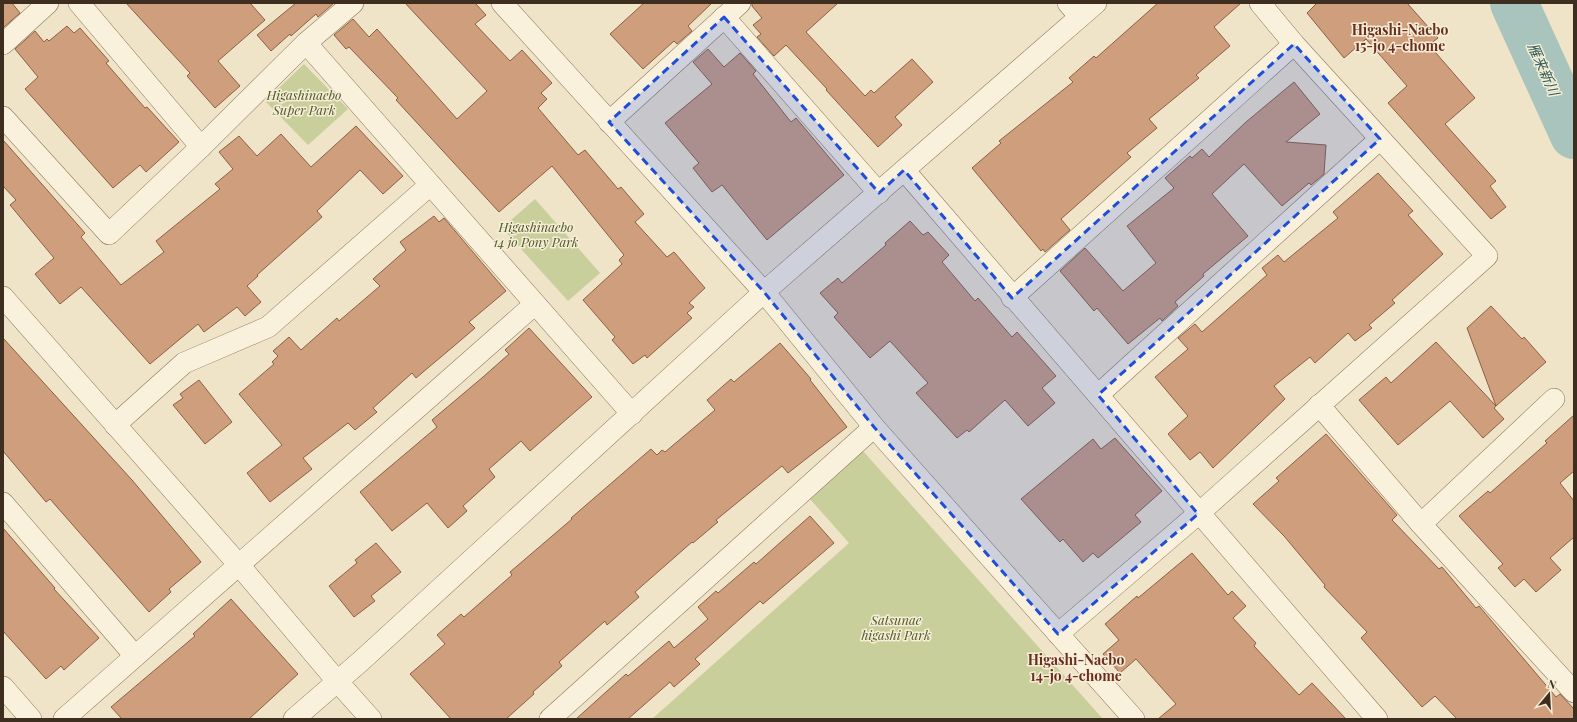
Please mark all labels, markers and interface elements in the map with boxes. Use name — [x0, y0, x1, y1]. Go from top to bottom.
district label: Higashi-Naebo 15-jo 4-chome — [1352, 20, 1448, 55]
water label: 雁来新川 — [1524, 40, 1565, 100]
park label: Higashinaebo Super Park — [266, 86, 341, 118]
park label: Higashinaebo 14 jo Pony Park — [494, 218, 579, 250]
park label: Satsunae higashi Park — [860, 611, 931, 643]
district label: Higashi-Naebo 14-jo 4-chome — [1028, 650, 1124, 685]
north arrow — [1529, 674, 1569, 714]
text: N — [1546, 676, 1558, 692]

